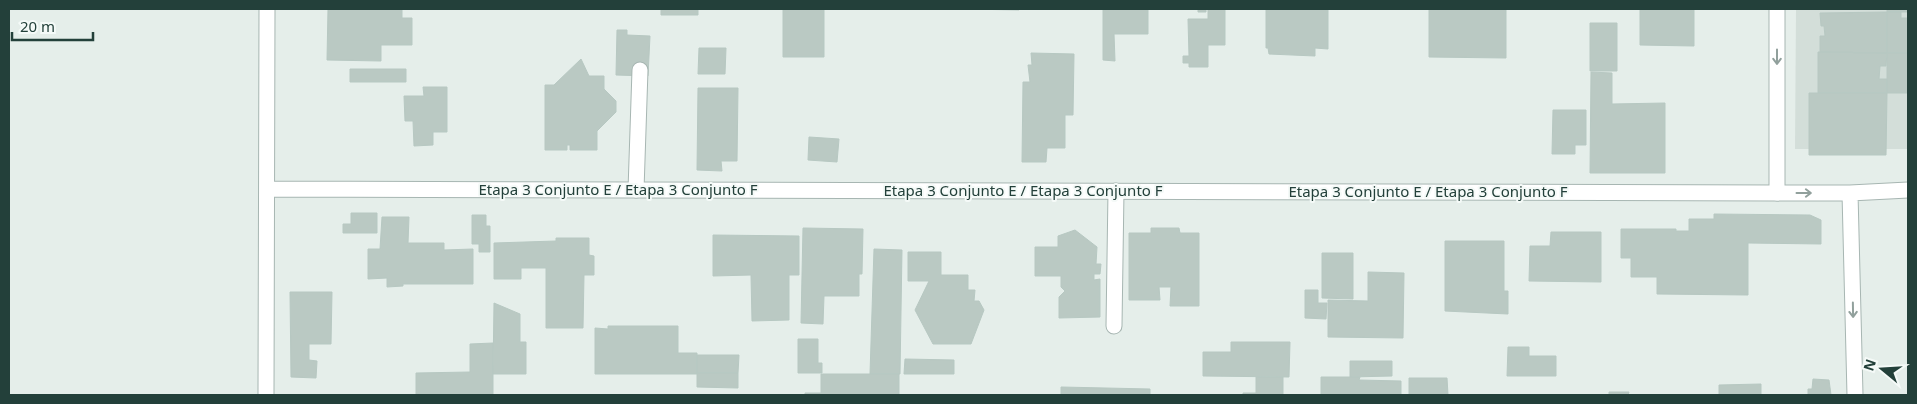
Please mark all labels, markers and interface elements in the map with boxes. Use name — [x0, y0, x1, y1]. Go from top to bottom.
scale bar — [12, 10, 94, 42]
text: 20 m — [20, 16, 55, 36]
one-way arrow — [1772, 49, 1782, 65]
street label: Etapa 3 Conjunto E / Etapa 3 Conjunto F — [478, 179, 758, 199]
street label: Etapa 3 Conjunto E / Etapa 3 Conjunto F — [883, 180, 1163, 200]
street label: Etapa 3 Conjunto E / Etapa 3 Conjunto F — [1288, 181, 1568, 201]
one-way arrow — [1796, 188, 1812, 198]
one-way arrow — [1848, 302, 1858, 318]
north arrow — [1857, 344, 1907, 394]
text: N — [1858, 356, 1880, 373]

